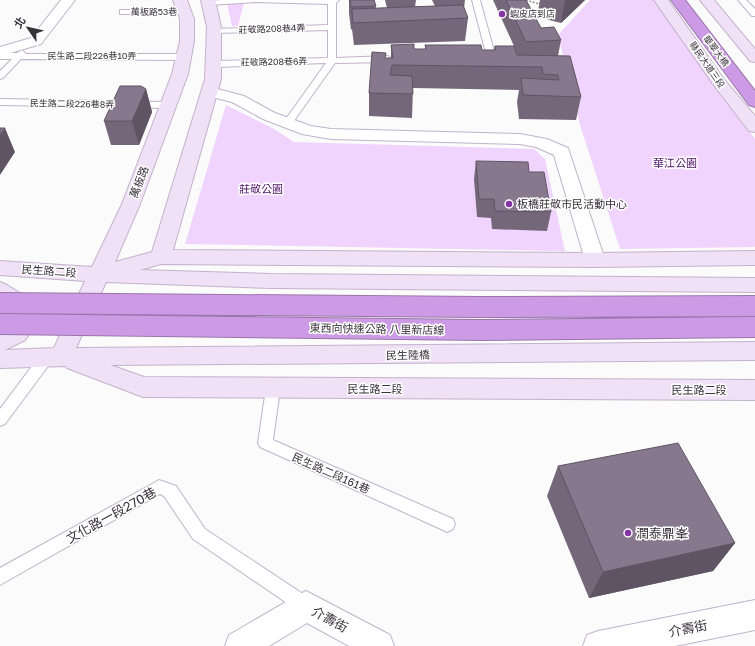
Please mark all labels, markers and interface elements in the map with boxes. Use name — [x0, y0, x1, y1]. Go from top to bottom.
street label: 萬板路53巷 — [131, 6, 177, 17]
north arrow — [8, 8, 48, 48]
place label: 蝦皮店到店 — [510, 8, 555, 19]
marker: 蝦皮店到店 — [497, 9, 507, 19]
text: 北 — [11, 14, 28, 30]
street label: 莊敬路208巷4弄 — [238, 22, 306, 35]
street label: 華翠大橋 — [701, 33, 732, 68]
street label: 縣民大道三段 — [687, 39, 727, 90]
street label: 民生路二段226巷10弄 — [48, 50, 136, 61]
street label: 莊敬路208巷6弄 — [241, 55, 307, 68]
street label: 民生路二段226巷8弄 — [30, 97, 114, 110]
park label: 華江公園 — [653, 156, 697, 169]
street label: 萬板路 — [127, 164, 151, 200]
park label: 莊敬公園 — [239, 182, 283, 195]
place label: 板橋莊敬市民活動中心 — [517, 197, 627, 210]
marker: 板橋莊敬市民活動中心 — [504, 199, 514, 209]
street label: 民生路二段 — [21, 262, 77, 279]
street label: 東西向快速公路 八里新店線 — [310, 321, 444, 336]
street label: 民生陸橋 — [386, 348, 430, 361]
street label: 民生路二段 — [348, 382, 403, 395]
street label: 民生路二段 — [672, 383, 727, 396]
street label: 民生路二段161巷 — [290, 450, 372, 495]
street label: 文化路一段270巷 — [63, 484, 159, 546]
place label: 潤泰鼎峯 — [636, 525, 689, 541]
marker: 潤泰鼎峯 — [623, 528, 633, 538]
street label: 介壽街 — [309, 603, 351, 635]
street label: 介壽街 — [667, 616, 709, 640]

